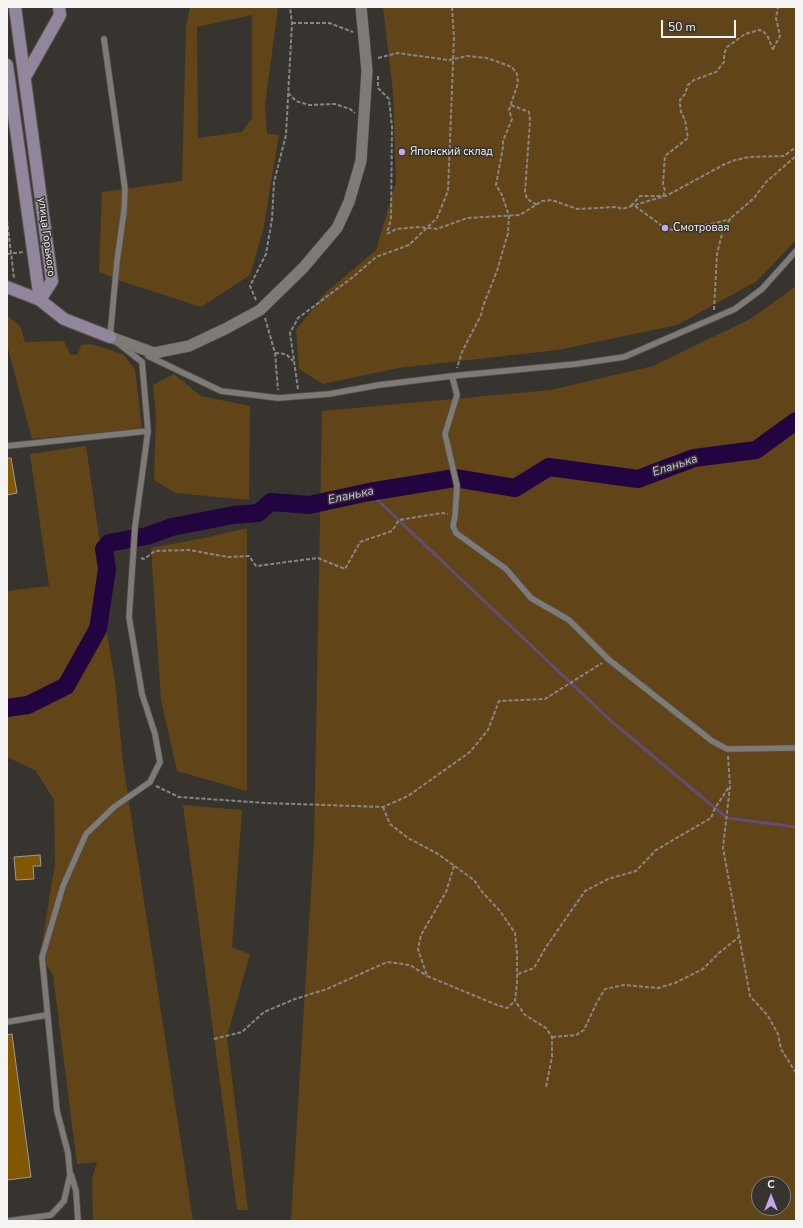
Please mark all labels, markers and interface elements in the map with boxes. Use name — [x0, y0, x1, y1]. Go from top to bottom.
scale bar — [663, 12, 738, 38]
text: 50 m — [668, 19, 696, 35]
place label: Японский склад — [410, 145, 493, 159]
marker: Японский склад — [397, 147, 407, 157]
street label: улица Горького — [35, 197, 57, 277]
place label: Смотровая — [673, 221, 729, 235]
marker: Смотровая — [660, 223, 670, 233]
water label: Еланька — [651, 452, 699, 480]
water label: Еланька — [327, 484, 375, 508]
north arrow — [751, 1176, 791, 1216]
text: С — [767, 1177, 775, 1192]

